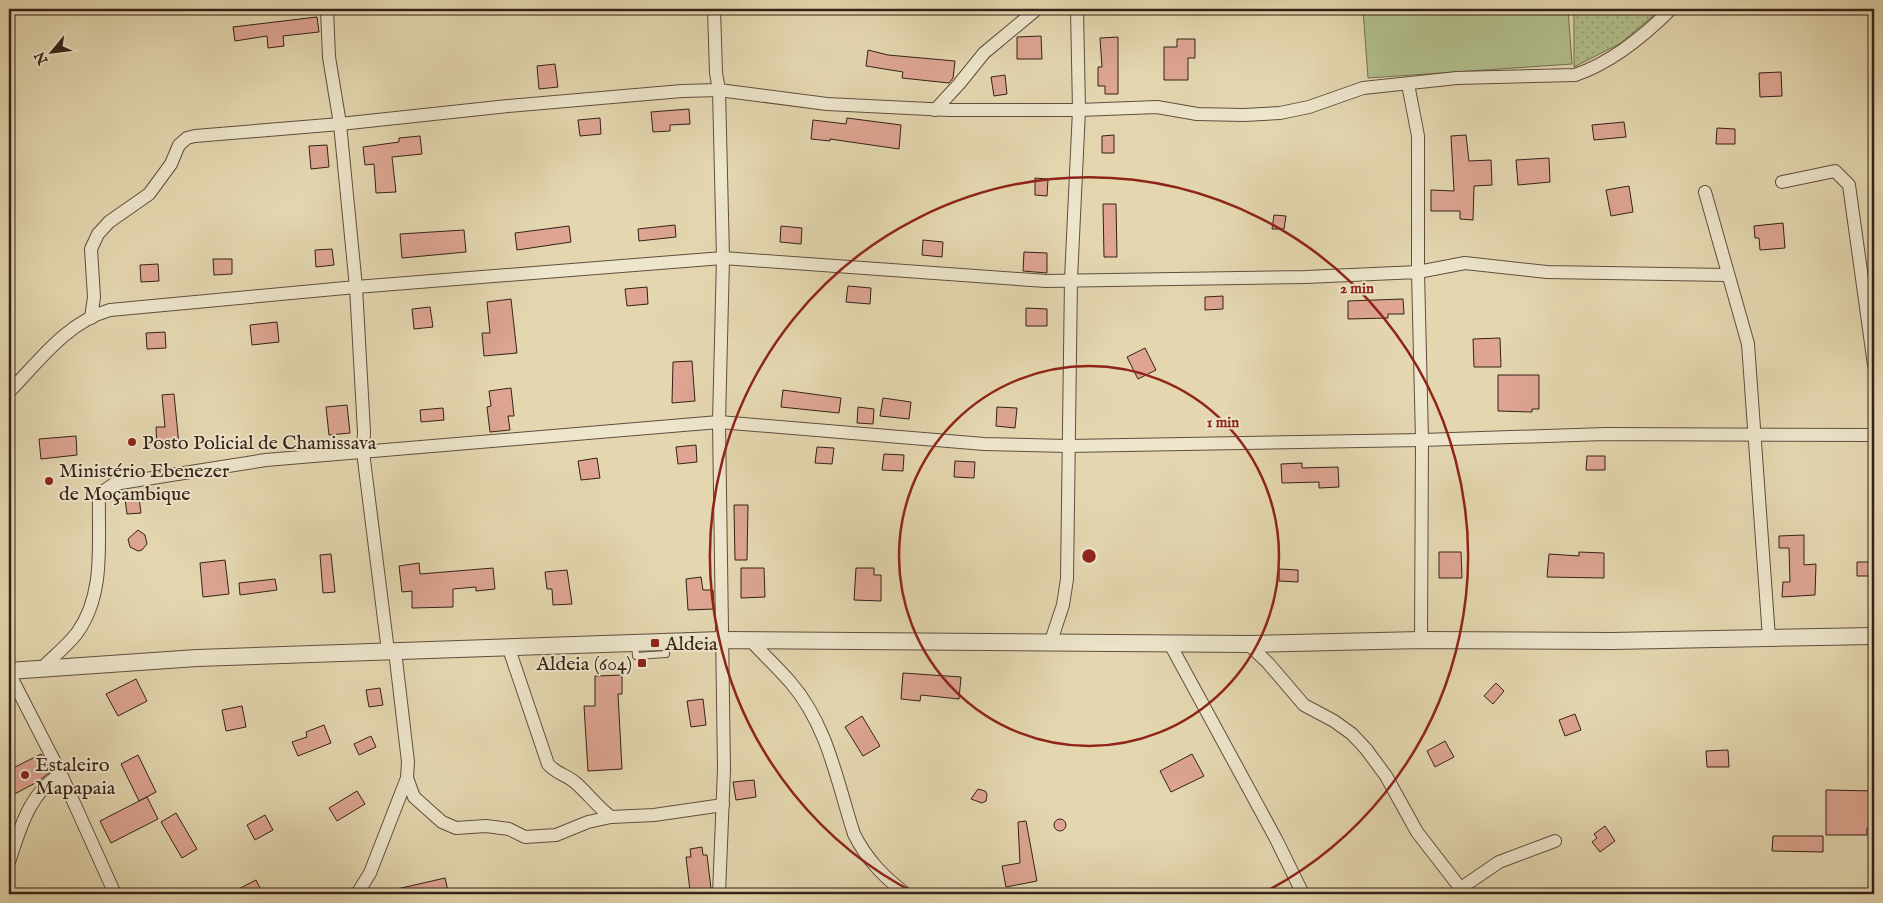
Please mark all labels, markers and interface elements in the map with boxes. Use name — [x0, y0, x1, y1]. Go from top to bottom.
north arrow — [28, 28, 78, 78]
text: N — [31, 48, 53, 68]
text: 2 min — [1340, 279, 1374, 298]
text: 1 min — [1207, 413, 1239, 432]
place label: Posto Policial de Chamissava — [142, 431, 377, 456]
marker: Posto Policial de Chamissava — [126, 436, 138, 448]
place label: Ministério Ebenezer de Moçambique — [59, 459, 230, 507]
marker: Ministério Ebenezer de Moçambique — [43, 475, 55, 487]
centre of rings — [1080, 547, 1098, 565]
place label: Aldeia — [664, 632, 718, 657]
marker: Aldeia — [649, 637, 661, 649]
place label: Aldeia (604) — [536, 652, 632, 677]
marker: Aldeia (604) — [636, 657, 648, 669]
place label: Estaleiro Mapapaia — [35, 753, 116, 801]
marker: Estaleiro Mapapaia — [19, 769, 31, 781]

